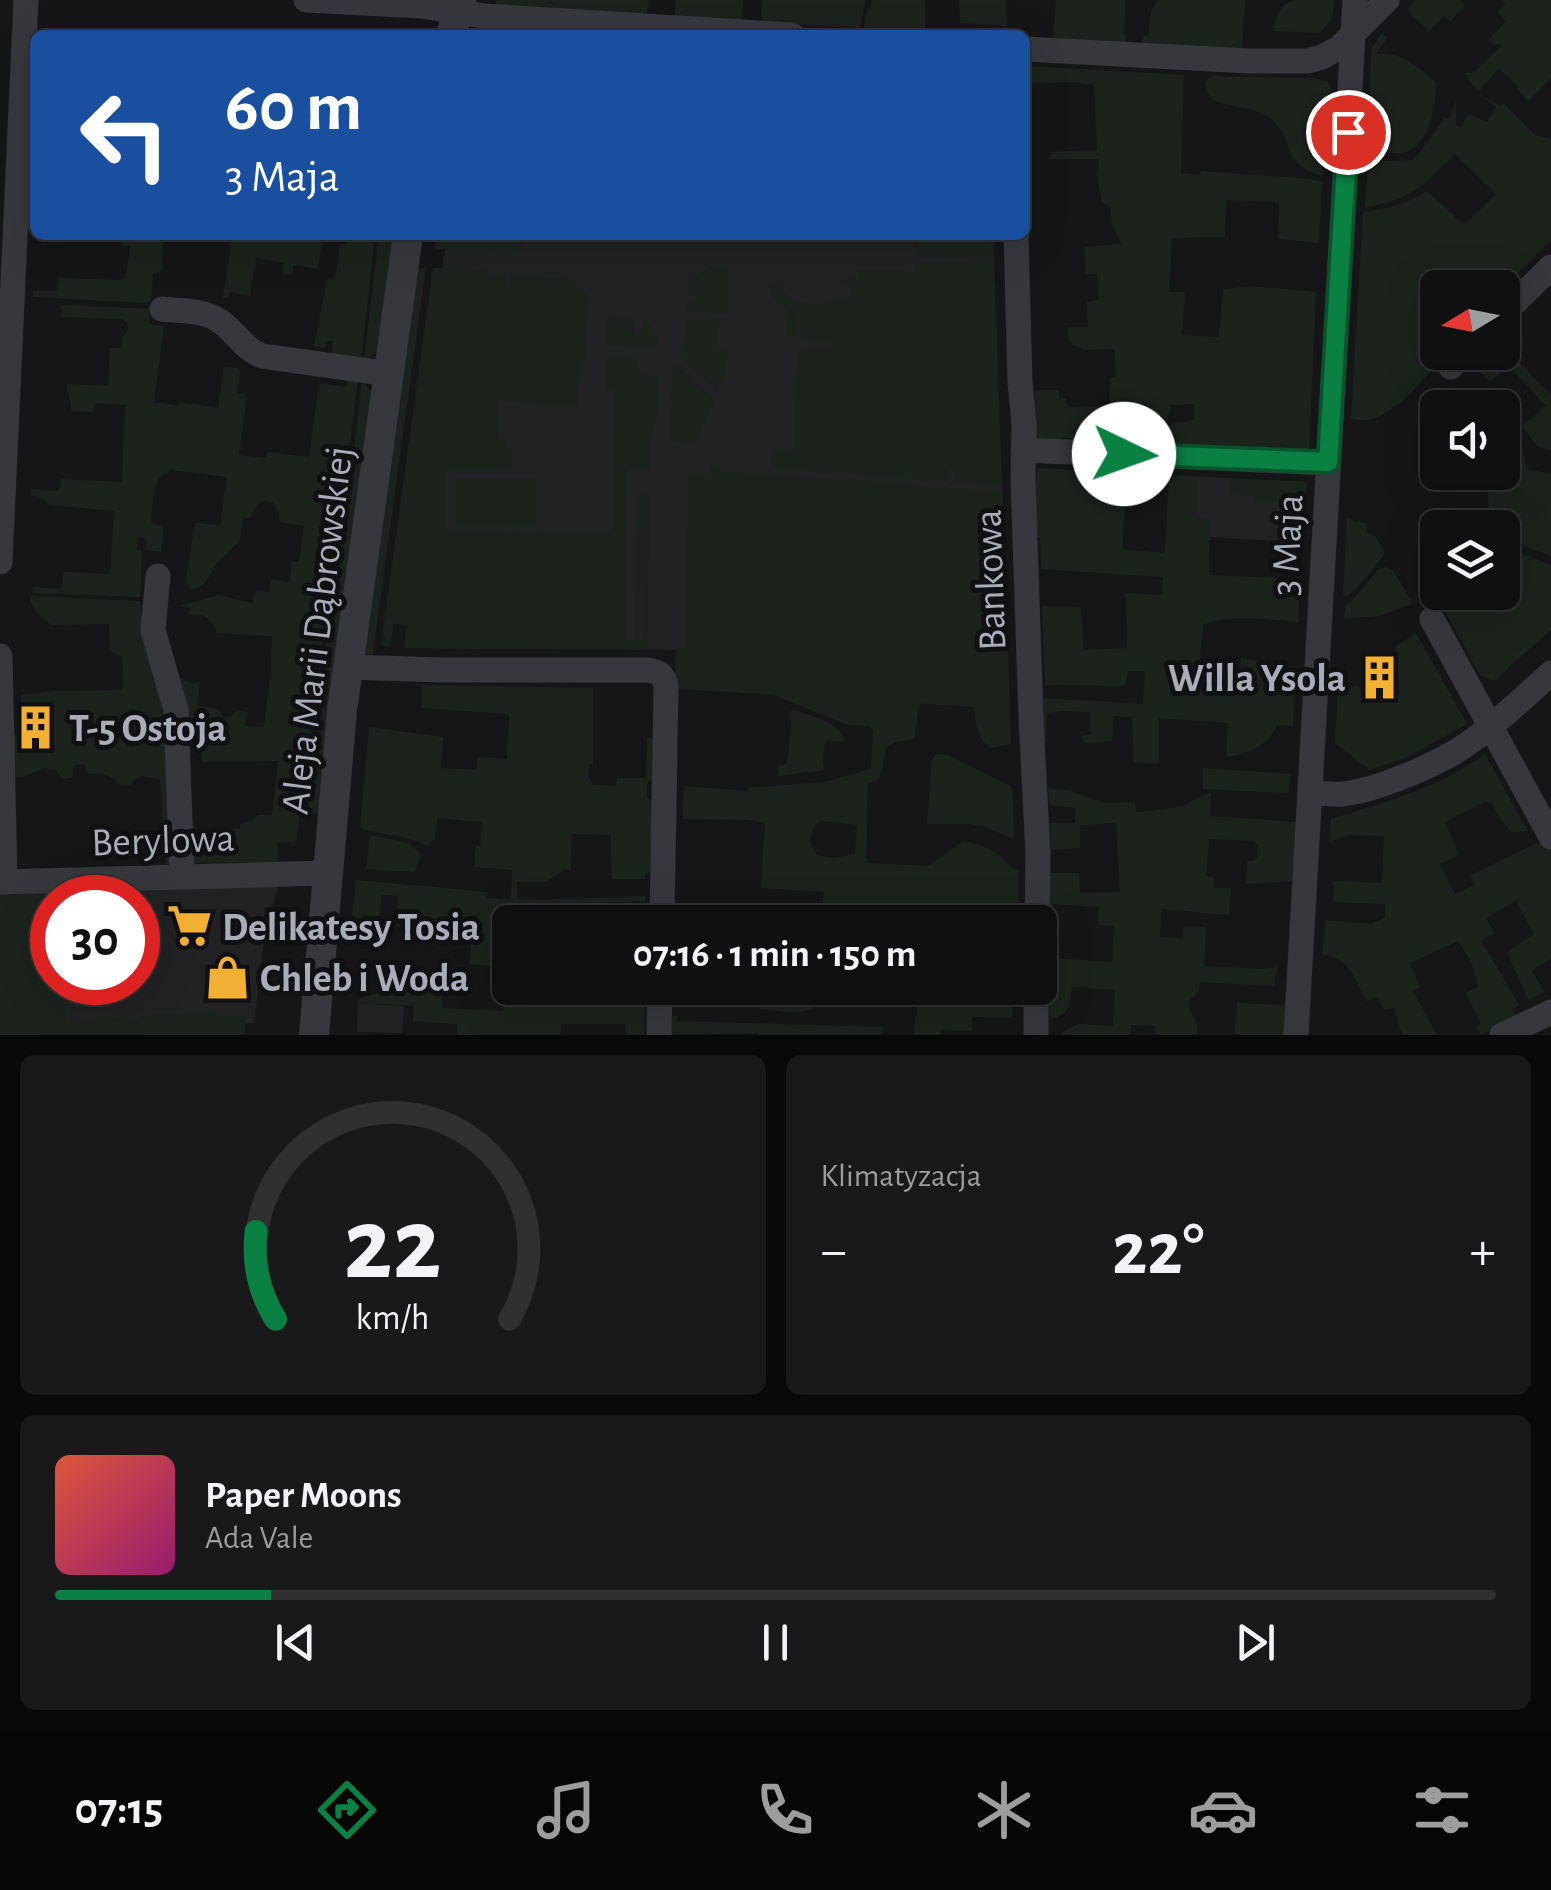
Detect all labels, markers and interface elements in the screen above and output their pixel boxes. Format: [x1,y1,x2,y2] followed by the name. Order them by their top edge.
[60,70,190,200] icon: left
[225,73,362,143] text: 60 m
[1306,90,1391,175] pin
[1321,105,1376,160] icon: arrive
[225,155,340,200] text: 3 Maja
[1420,270,1520,370] north arrow
[1420,270,1520,610] map controls
[1420,390,1520,490] button: sound
[1072,402,1176,506] position arrow
[276,444,361,817] street label: Aleja Marii Dąbrowskiej
[1265,493,1311,597] street label: 3 Maja
[969,508,1013,651] street label: Bankowa
[1420,510,1520,610] button: layers
[1355,653,1403,701] building icon: Willa Ysola
[1168,659,1346,699] place label: Willa Ysola
[12,703,60,751] building icon: T-5 Ostoja
[69,709,227,749] place label: T-5 Ostoja
[91,819,236,863] street label: Berylowa
[30,875,160,1005] speed limit sign: 30
[165,902,213,950] supermarket icon: Delikatesy Tosia
[222,908,480,948] place label: Delikatesy Tosia
[633,936,916,974] text: 07:16 · 1 min · 150 m
[203,953,251,1001] shop icon: Chleb i Woda
[260,959,469,999] place label: Chleb i Woda
[821,1160,981,1192] text: Klimatyzacja
[344,1194,442,1298] text: 22
[1112,1213,1205,1288] text: 22°
[821,1224,847,1279] text: −
[1470,1224,1496,1279] text: +
[356,1300,430,1336] text: km/h
[205,1477,402,1515] text: Paper Moons
[205,1522,313,1554] text: Ada Vale
[268,1615,323,1670] icon: previous
[748,1615,803,1670] icon: pause
[1228,1615,1283,1670] icon: next
[312,1775,382,1845] icon: directions
[531,1775,601,1845] icon: music
[750,1775,820,1845] icon: phone
[969,1775,1039,1845] icon: climate
[1188,1775,1258,1845] icon: car
[1407,1775,1477,1845] icon: filters
[74,1787,163,1832] text: 07:15

